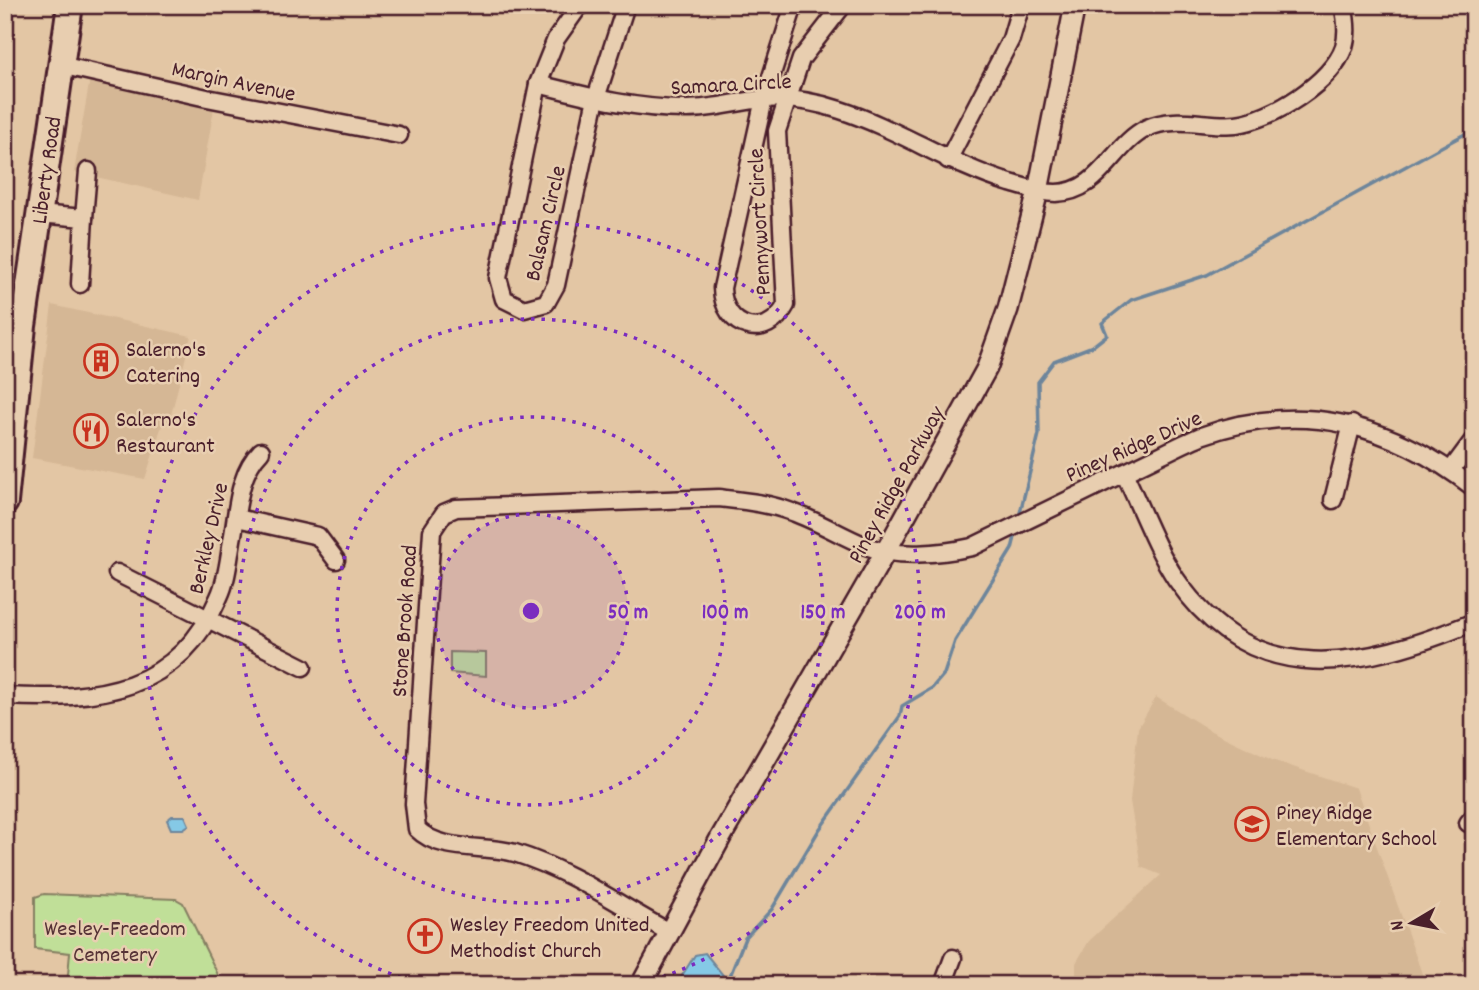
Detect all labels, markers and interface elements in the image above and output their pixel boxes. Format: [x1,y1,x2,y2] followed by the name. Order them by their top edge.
[168,54,298,113] street label: Margin Avenue
[670,67,792,106] street label: Samara Circle
[25,115,72,226] street label: Liberty Road
[741,147,782,296] street label: Pennywort Circle
[518,163,577,285] street label: Balsam Circle
[126,335,206,394] place label: Salerno's Catering
[82,342,120,380] building icon: Salerno's Catering
[841,400,955,571] street label: Piney Ridge Parkway
[1061,403,1208,493] street label: Piney Ridge Drive
[116,405,215,464] place label: Salerno's Restaurant
[72,412,110,450] restaurant icon: Salerno's Restaurant
[182,480,239,598] street label: Berkley Drive
[385,544,428,698] street label: Stone Brook Road
[519,599,543,623] centre of rings
[608,599,648,629] text: 50 m
[702,599,748,629] text: 100 m
[800,599,846,629] text: 150 m
[894,599,946,629] text: 200 m
[1276,798,1437,857] place label: Piney Ridge Elementary School
[1233,805,1271,843] school or university icon: Piney Ridge Elementary School
[1378,888,1448,958] north arrow
[450,910,650,969] place label: Wesley Freedom United Methodist Church
[44,914,186,973] park label: Wesley-Freedom Cemetery
[406,917,444,955] church icon: Wesley Freedom United Methodist Church
[1385,918,1413,932] text: N

